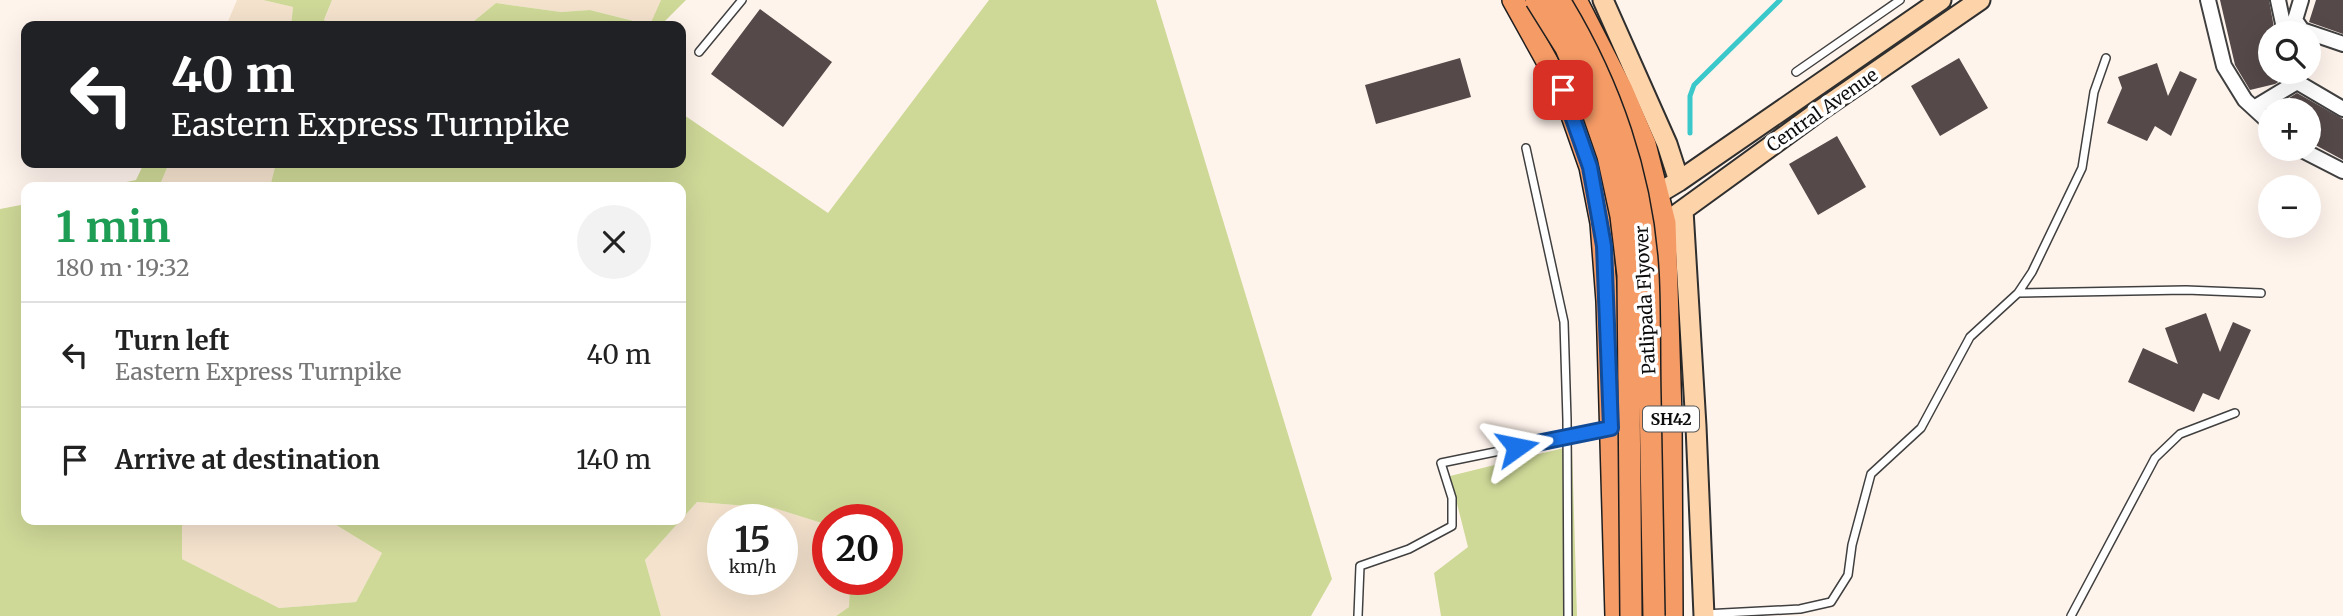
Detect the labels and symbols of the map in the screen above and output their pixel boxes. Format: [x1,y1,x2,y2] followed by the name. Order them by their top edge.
[1533,60,1593,120] pin
[1762,63,1882,157] street label: Central Avenue
[1630,225,1660,375] street label: Patlipada Flyover
[1643,406,1699,432] road number: SH42
[1480,410,1554,484] position arrow
[812,504,903,595] speed limit sign: 20

